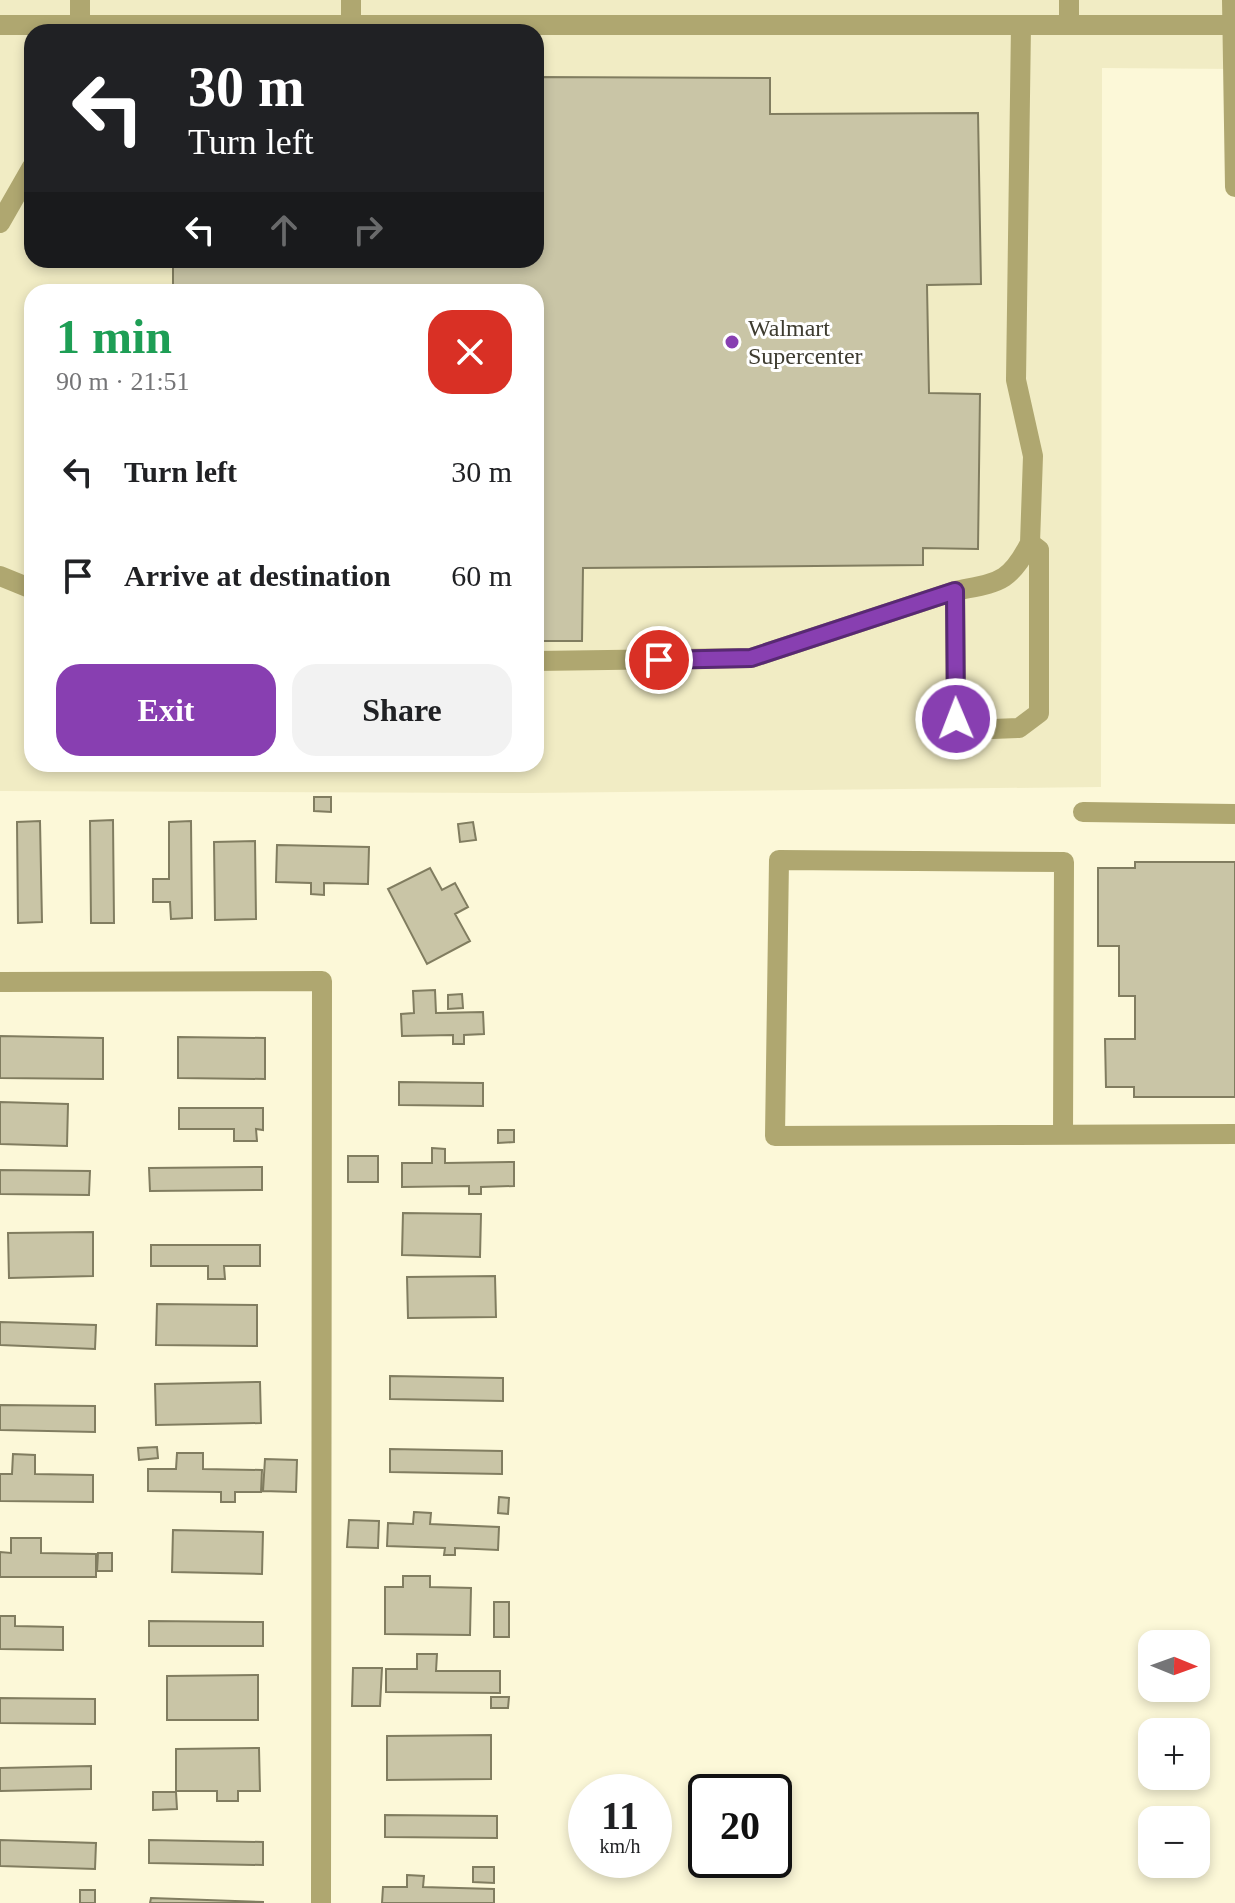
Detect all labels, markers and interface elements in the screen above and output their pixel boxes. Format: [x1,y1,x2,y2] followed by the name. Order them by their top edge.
[56,56,160,160] icon: left
[188,56,305,118] text: 30 m
[188,122,314,162] text: Turn left
[178,208,222,252] icon: left
[262,208,306,252] icon: ahead
[346,208,390,252] icon: right
[56,310,172,363] text: 1 min
[428,310,512,394] button: close
[748,315,863,369] place label: Walmart Supercenter
[723,333,741,351] marker: Walmart Supercenter
[56,367,190,396] text: 90 m · 21:51
[56,450,100,494] icon: left
[124,455,237,488] text: Turn left
[451,455,512,488] text: 30 m
[56,554,100,598] icon: arrive
[124,559,391,592] text: Arrive at destination
[451,559,512,592] text: 60 m
[625,626,693,694] pin
[637,638,681,682] icon: arrive
[56,664,276,756] button: Exit
[292,664,512,756] button: Share
[914,677,998,761] position arrow
[1138,1630,1210,1702] north arrow
[1138,1630,1210,1878] map controls
[1138,1718,1210,1790] button: +
[688,1774,792,1878] speed limit sign: 20
[601,1793,639,1838] text: 11
[1138,1806,1210,1878] button: −
[599,1835,641,1857] text: km/h

